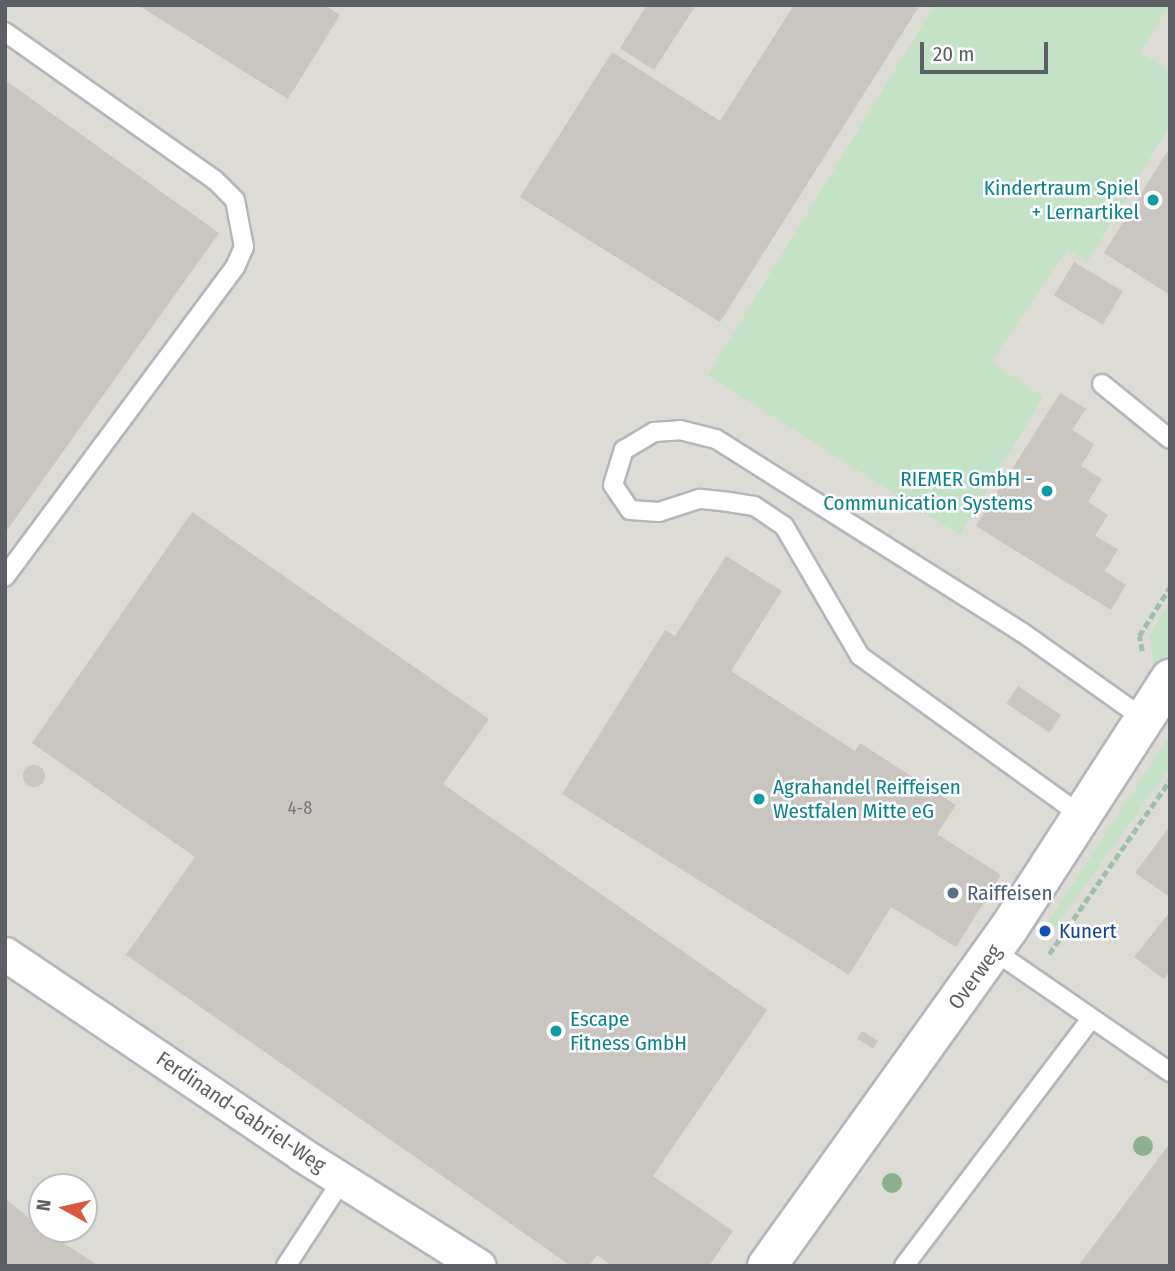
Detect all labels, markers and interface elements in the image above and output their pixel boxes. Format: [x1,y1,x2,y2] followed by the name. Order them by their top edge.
[923,28,1051,72] scale bar
[933,41,974,67] text: 20 m
[984,175,1139,225] place label: Kindertraum Spiel + Lernartikel
[1145,192,1161,208] marker: Kindertraum Spiel + Lernartikel
[823,466,1033,516] place label: RIEMER GmbH - Communication Systems
[1039,483,1055,499] marker: RIEMER GmbH - Communication Systems
[773,774,961,824] place label: Agrahandel Reiffeisen Westfalen Mitte eG
[751,791,767,807] marker: Agrahandel Reiffeisen Westfalen Mitte eG
[288,797,312,819] house number: 4-8
[967,880,1053,906] place label: Raiffeisen
[945,885,961,901] marker: Raiffeisen
[1059,918,1117,944] place label: Kunert
[1037,923,1053,939] marker: Kunert
[943,940,1007,1014] street label: Overweg
[570,1006,687,1056] place label: Escape Fitness GmbH
[548,1023,564,1039] marker: Escape Fitness GmbH
[152,1046,330,1178] street label: Ferdinand-Gabriel-Weg
[28,1173,98,1243] north arrow
[32,1198,56,1213] text: N

